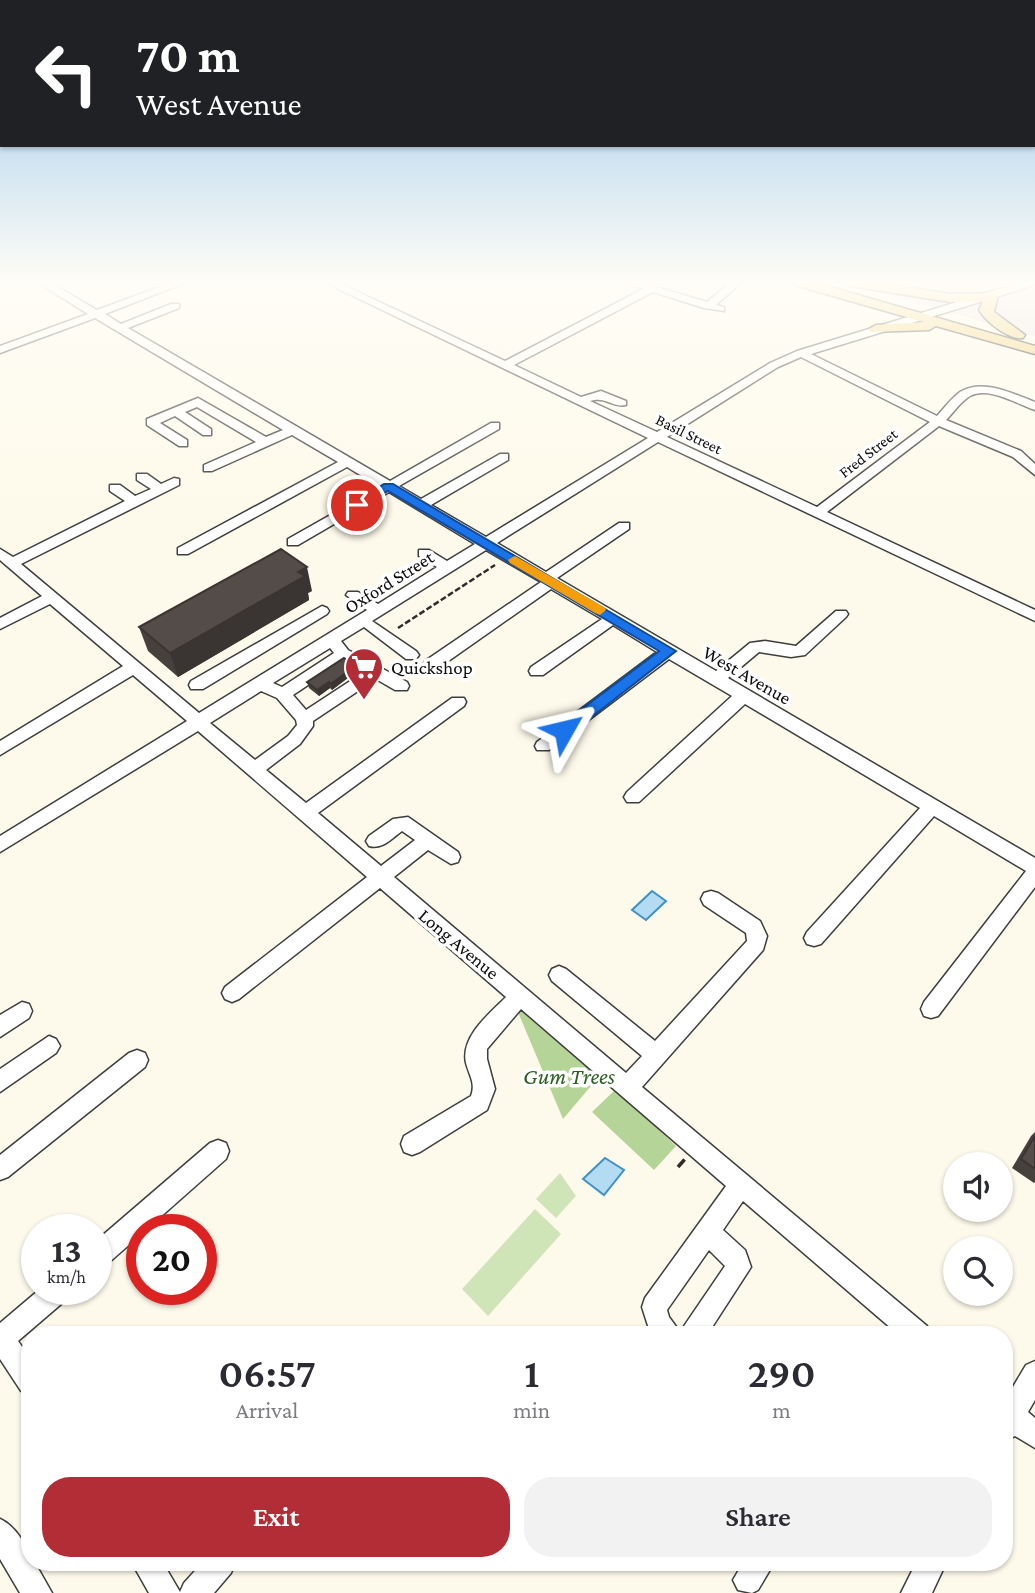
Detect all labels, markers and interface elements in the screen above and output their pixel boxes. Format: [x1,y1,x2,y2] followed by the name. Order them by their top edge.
[21,28,112,119] icon: left
[136,28,240,83] text: 70 m
[136,86,302,122] text: West Avenue
[653,411,725,458] street label: Basil Street
[836,425,901,481] street label: Fred Street
[327,475,387,535] pin
[338,486,376,524] icon: arrive
[341,546,438,618] street label: Oxford Street
[699,641,795,709] street label: West Avenue
[343,646,385,701] supermarket icon: Quickshop
[391,657,473,678] place label: Quickshop
[527,693,601,767] position arrow
[415,905,503,983] street label: Long Avenue
[523,1063,616,1089] park label: Gum Trees
[943,1152,1013,1306] map controls
[943,1152,1013,1222] button: sound
[126,1214,217,1305] speed limit sign: 20
[51,1231,82,1270] text: 13
[943,1236,1013,1306] button: search
[47,1267,86,1287] text: km/h
[219,1349,316,1396] text: 06:57
[524,1349,539,1396] text: 1
[748,1349,815,1396] text: 290
[236,1397,298,1423] text: Arrival
[513,1397,550,1423] text: min
[772,1397,791,1423] text: m
[42,1477,510,1557] button: Exit
[524,1477,992,1557] button: Share

